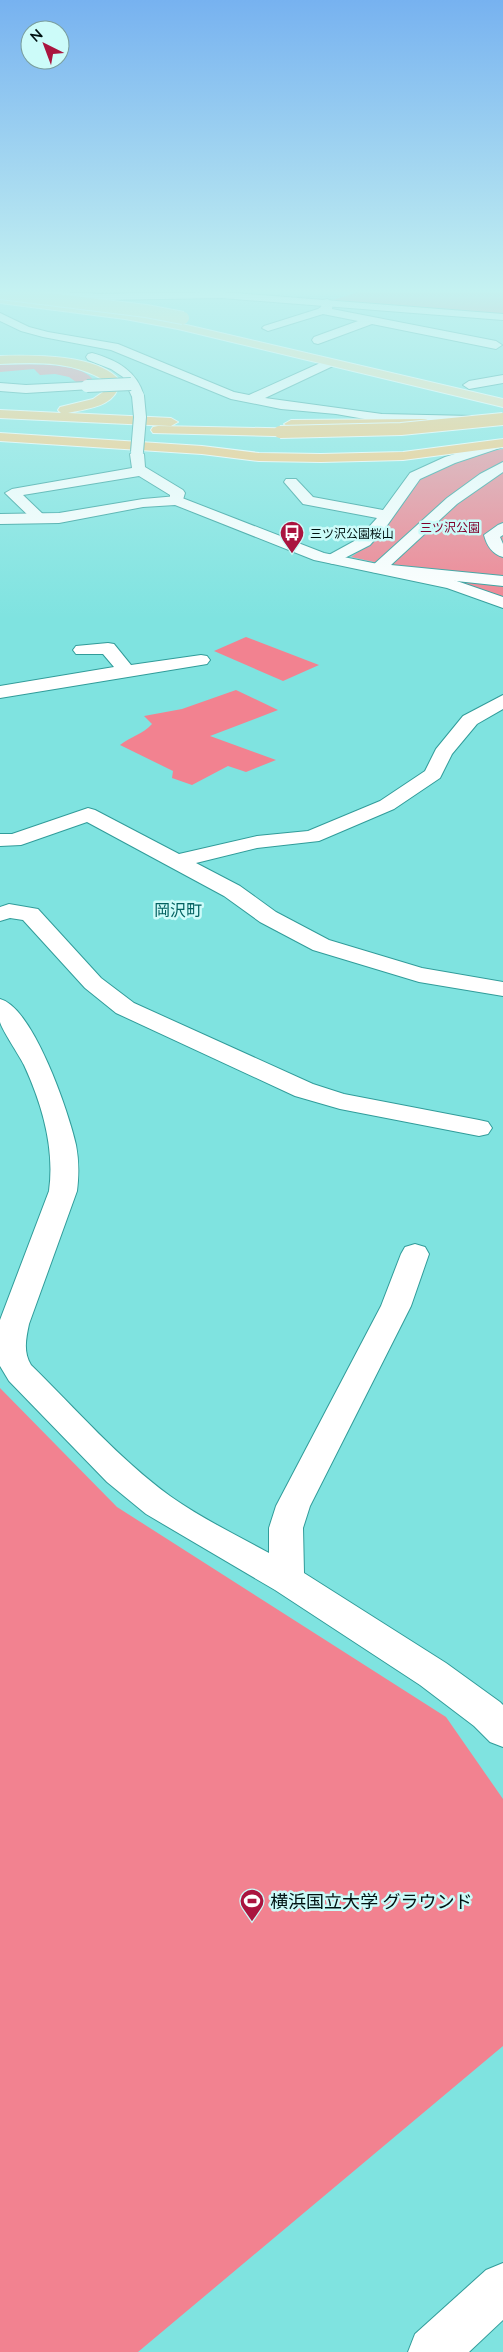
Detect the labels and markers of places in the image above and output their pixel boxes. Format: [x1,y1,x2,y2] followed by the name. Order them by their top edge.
[279,520,305,554] bus stop icon: 三ツ沢公園桜山
[310,526,394,541] place label: 三ツ沢公園桜山
[239,1888,265,1922] sports icon: 横浜国立大学 グラウンド
[270,1890,473,1912] place label: 横浜国立大学 グラウンド

